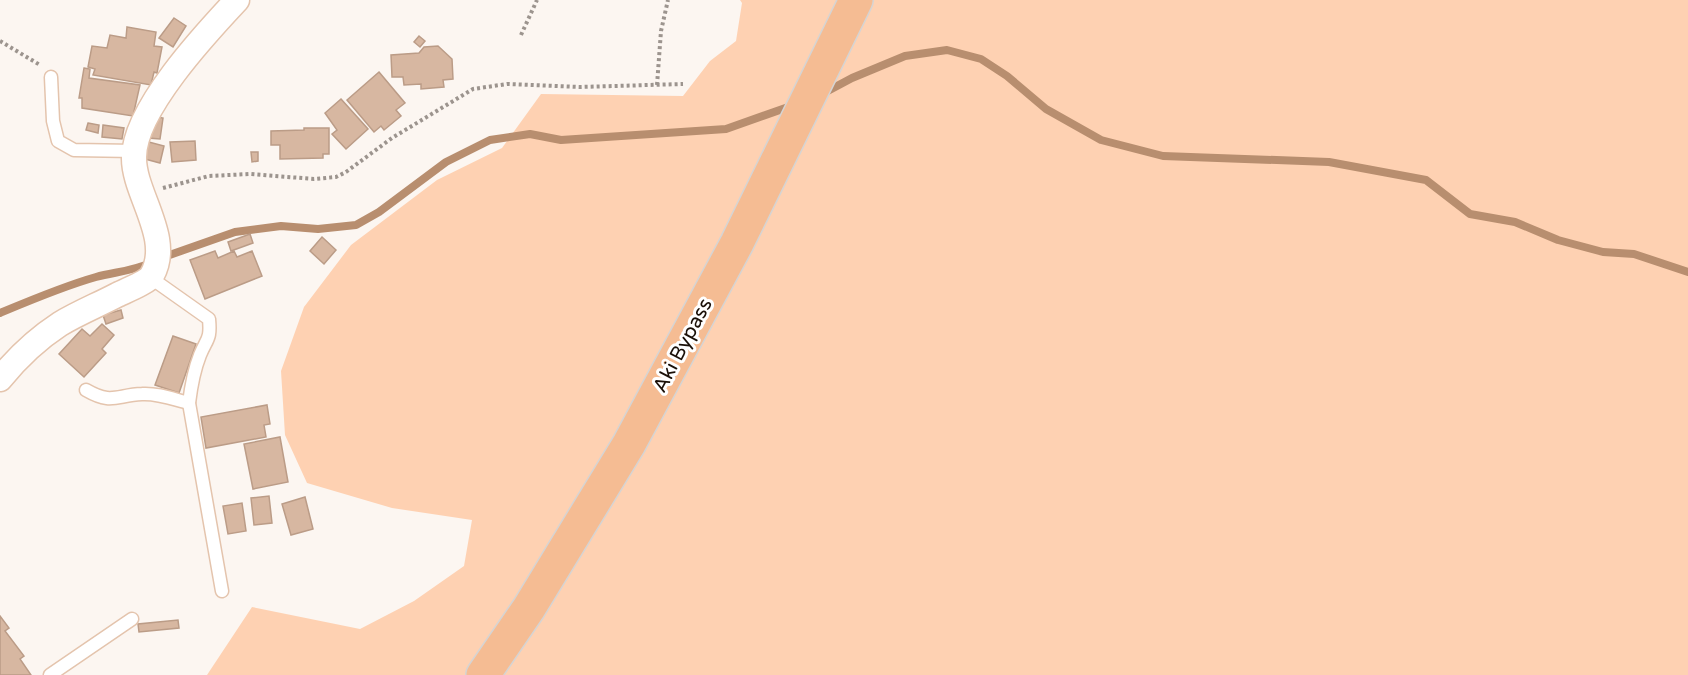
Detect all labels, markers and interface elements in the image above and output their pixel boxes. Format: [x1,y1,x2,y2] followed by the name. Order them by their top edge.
[648,294,718,397] street label: Aki Bypass

